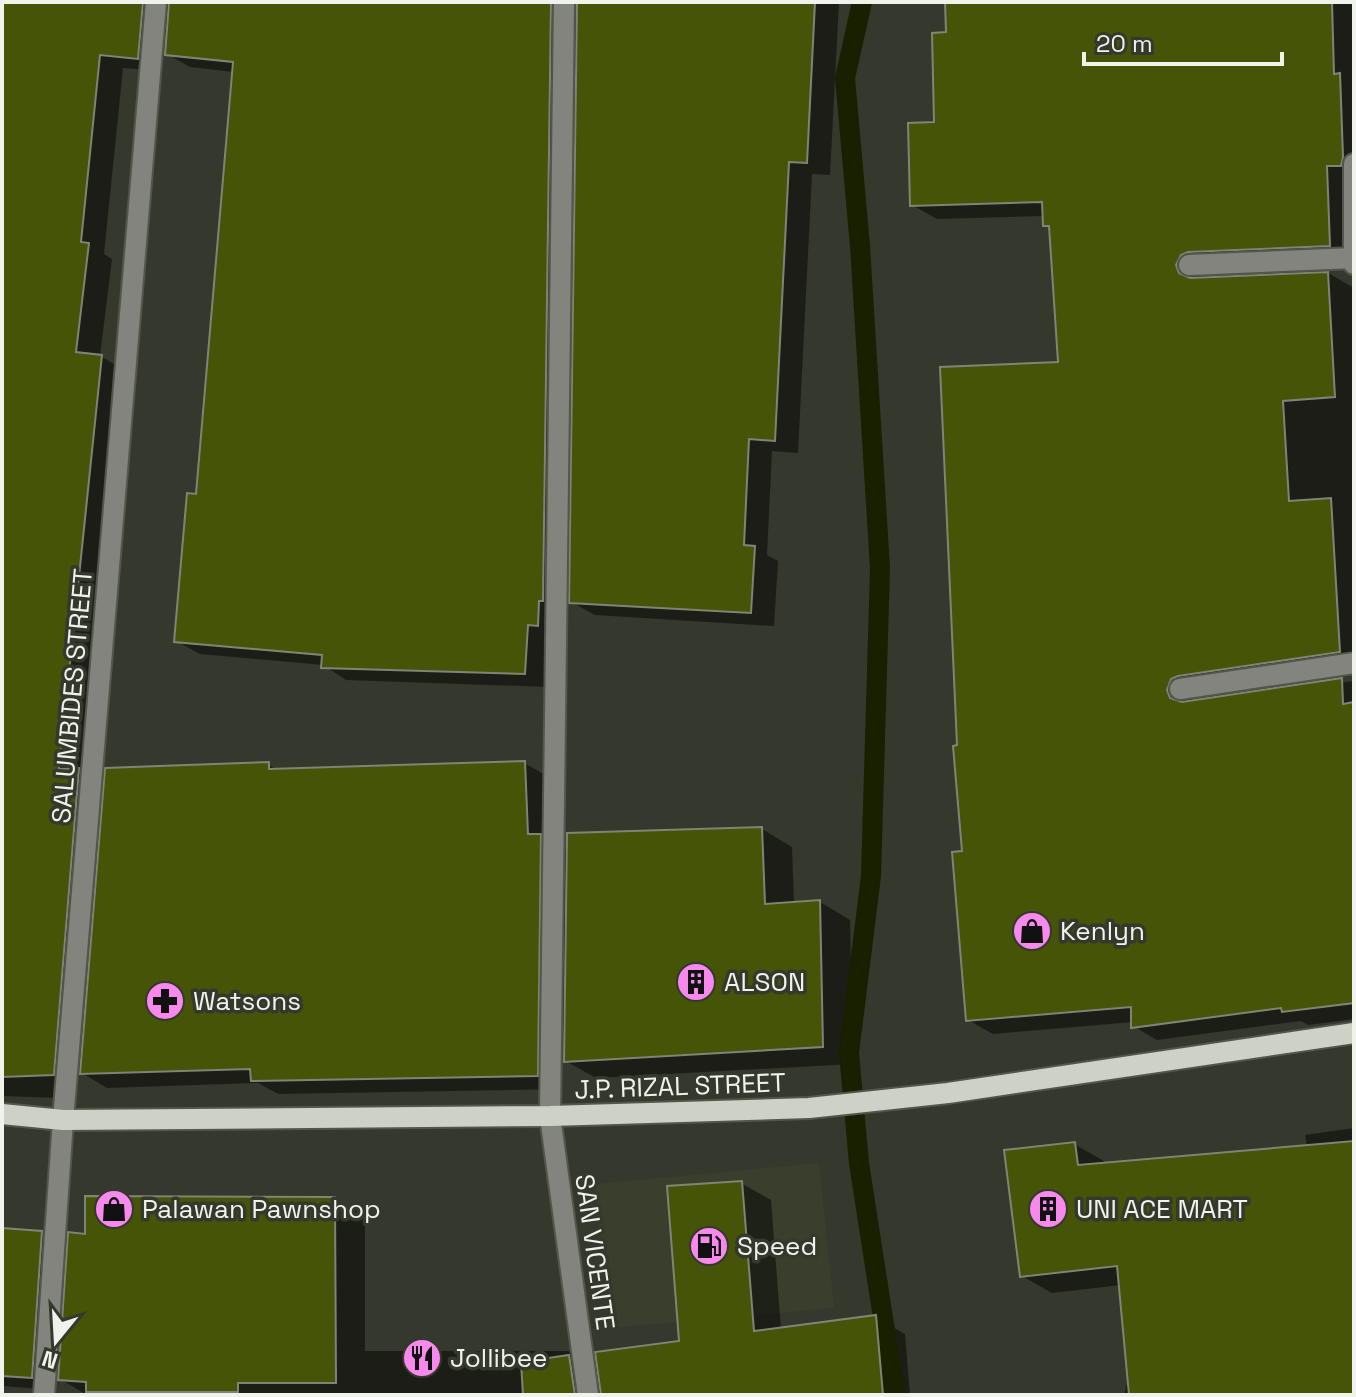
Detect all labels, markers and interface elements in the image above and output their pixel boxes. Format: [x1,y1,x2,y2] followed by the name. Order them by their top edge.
[1084,16,1282,66] scale bar
[1096,28,1153,59] text: 20 m
[44,567,100,825] street label: SALUMBIDES STREET
[1011,910,1053,952] shop icon: Kenlyn
[1060,914,1145,948] place label: Kenlyn
[675,961,717,1003] building icon: ALSON
[724,965,805,999] place label: ALSON
[144,980,186,1022] pharmacy icon: Watsons
[193,984,301,1018] place label: Watsons
[574,1065,786,1107] street label: J.P. RIZAL STREET
[567,1172,623,1332] street label: SAN VICENTE
[93,1188,135,1230] shop icon: Palawan Pawnshop
[1027,1188,1069,1230] building icon: UNI ACE MART
[142,1192,381,1226] place label: Palawan Pawnshop
[1076,1192,1248,1226] place label: UNI ACE MART
[688,1225,730,1267] fuel station icon: Speed
[737,1229,817,1263] place label: Speed
[16,1301,96,1381] north arrow
[401,1337,443,1379] restaurant icon: Jollibee
[450,1341,547,1375] place label: Jollibee
[38,1344,61,1376] text: N

